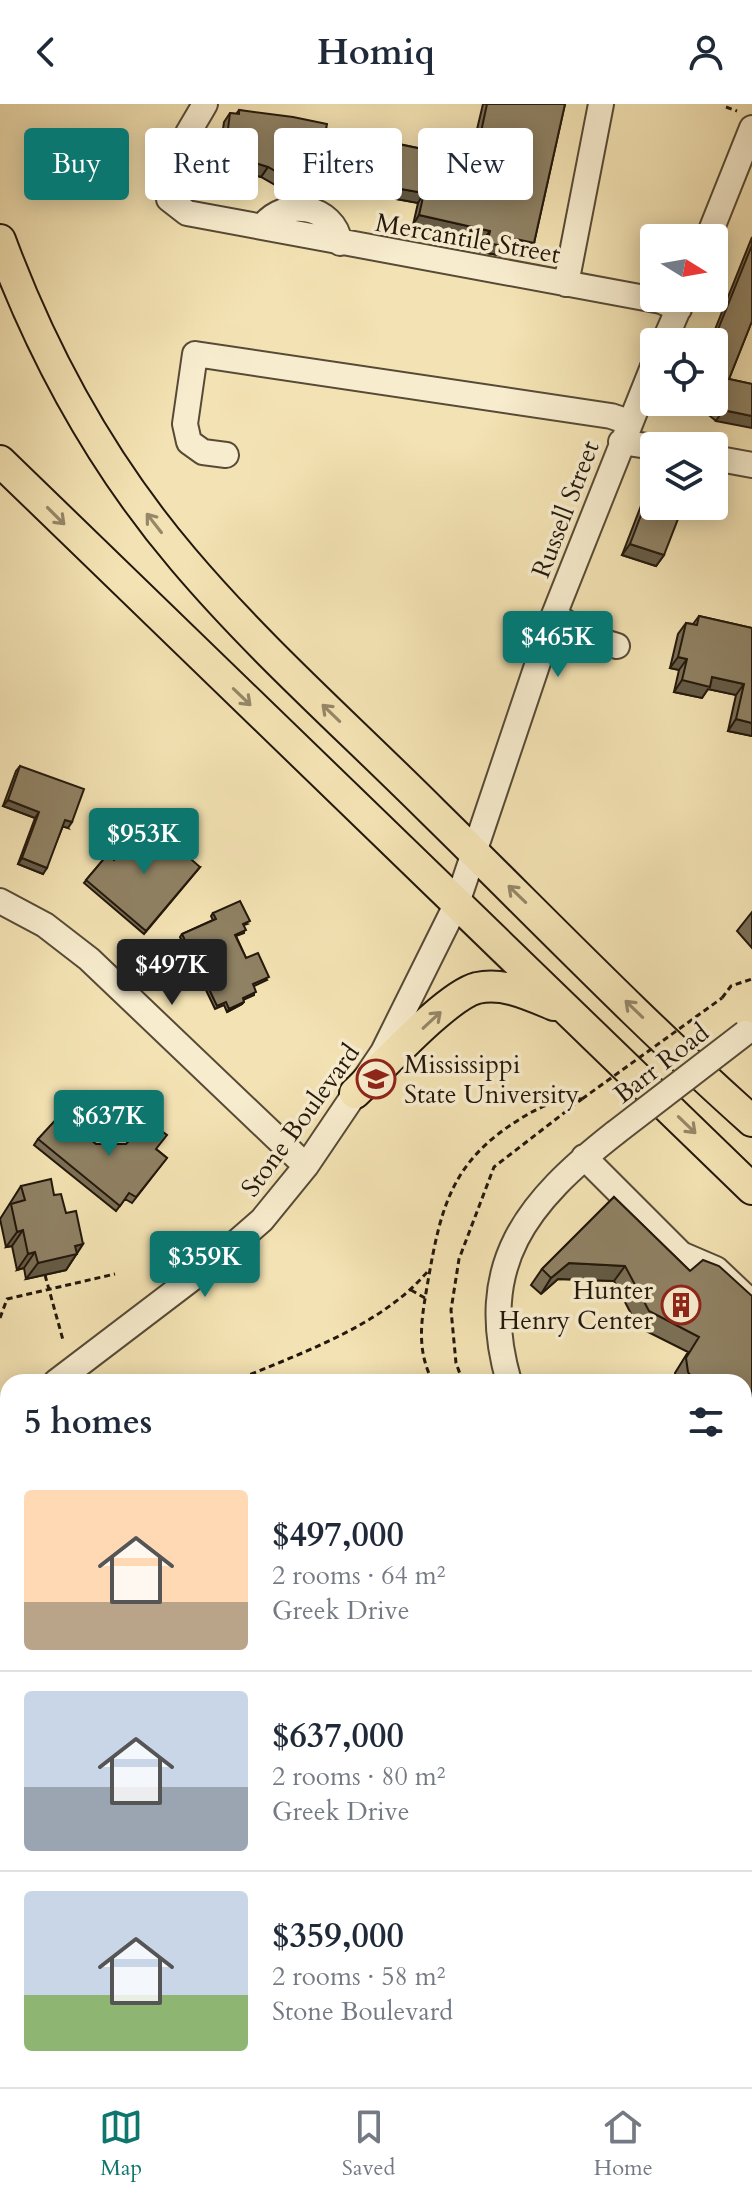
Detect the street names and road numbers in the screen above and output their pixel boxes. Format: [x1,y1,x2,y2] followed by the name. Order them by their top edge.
[373,205,563,272] street label: Mercantile Street
[523,436,608,583] street label: Russell Street
[606,1015,716,1112] street label: Barr Road
[233,1037,368,1204] street label: Stone Boulevard

